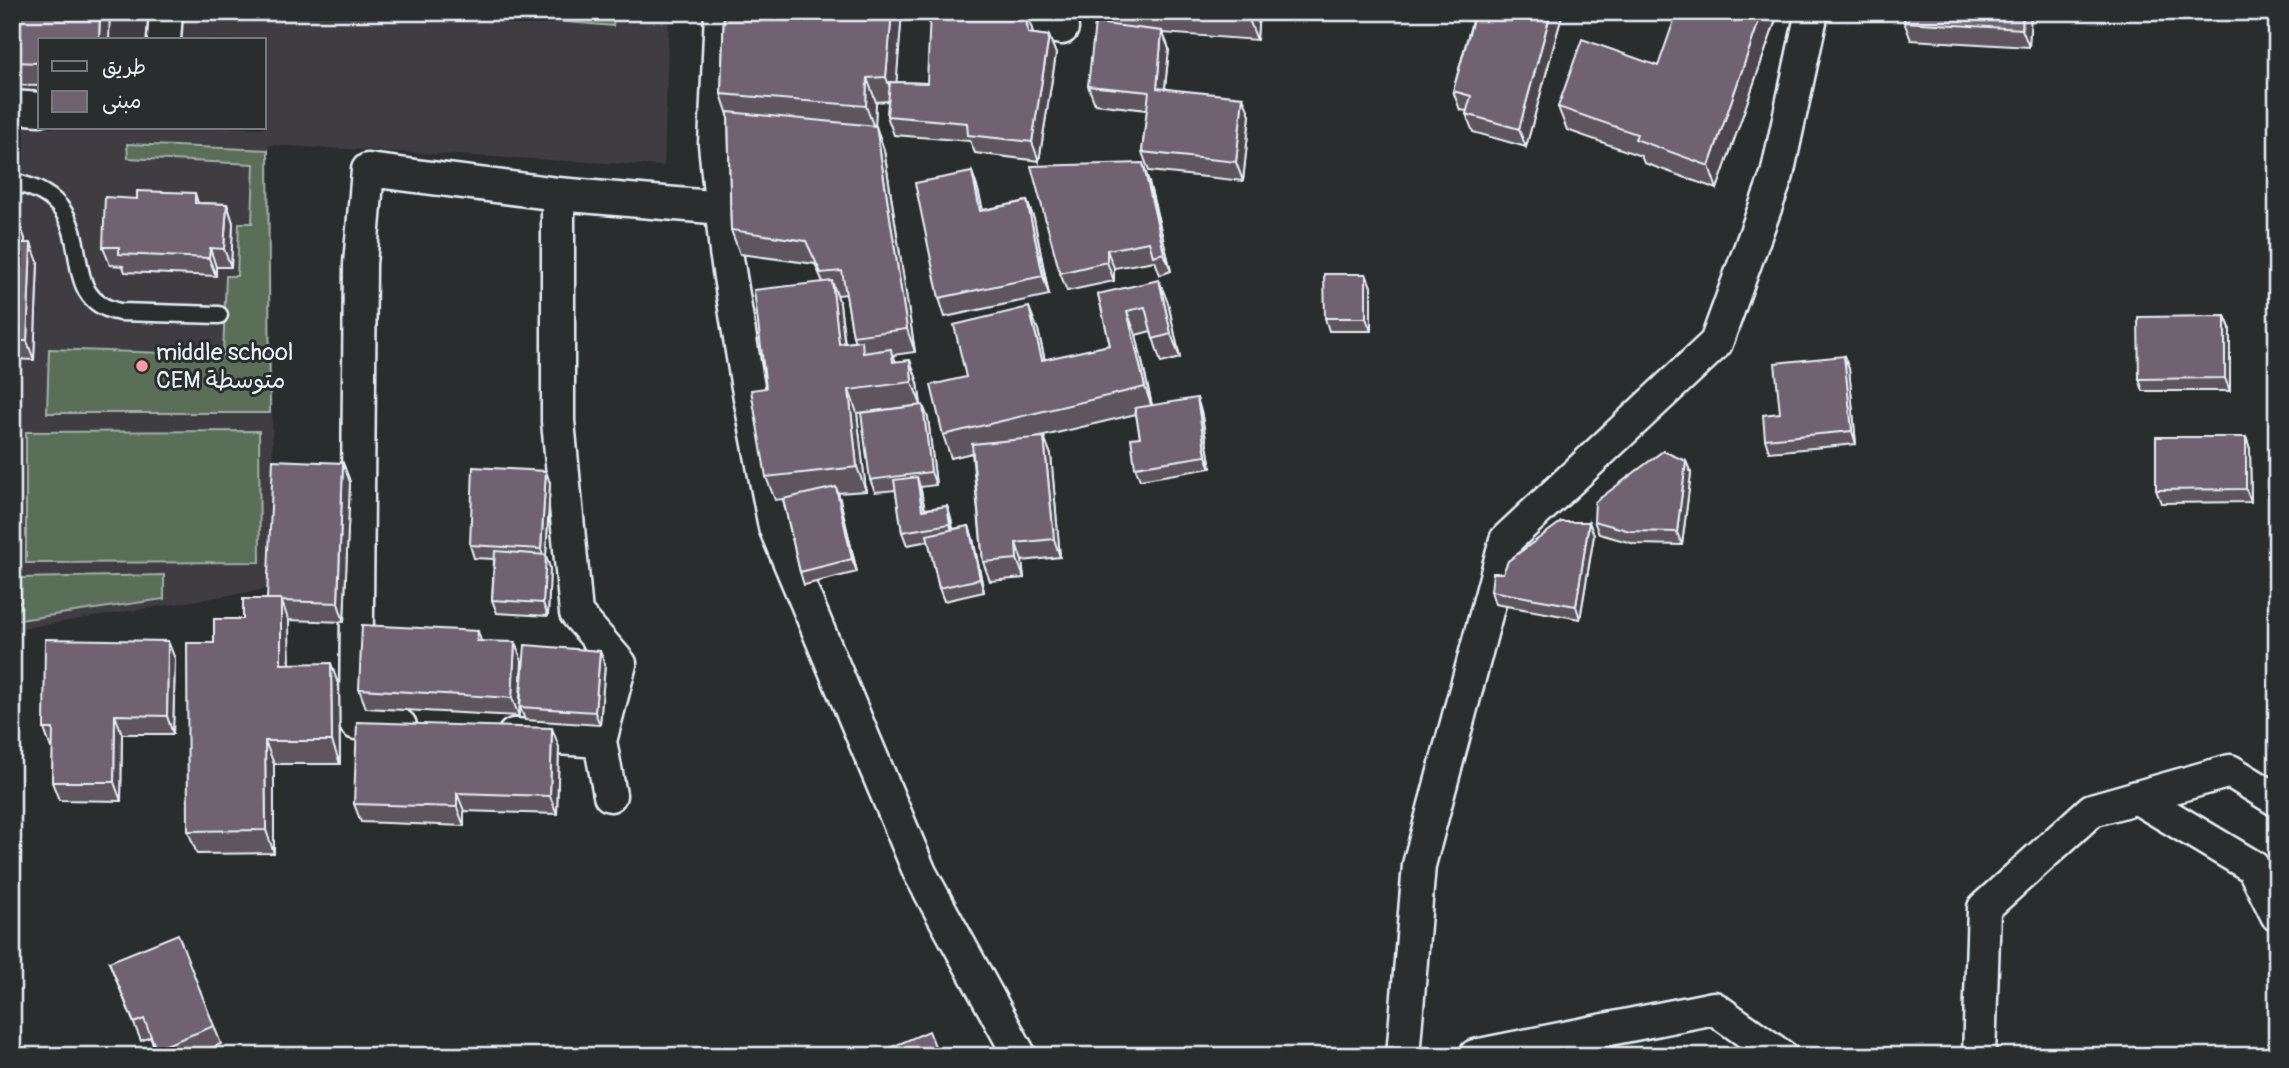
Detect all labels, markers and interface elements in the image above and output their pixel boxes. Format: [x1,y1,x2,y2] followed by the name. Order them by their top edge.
[38,38,266,130] legend
[102,54,146,81] text: طريق
[102,88,141,115] text: مبنى
[156,338,294,395] place label: middle school CEM متوسطة
[134,358,150,374] marker: middle school CEM متوسطة

